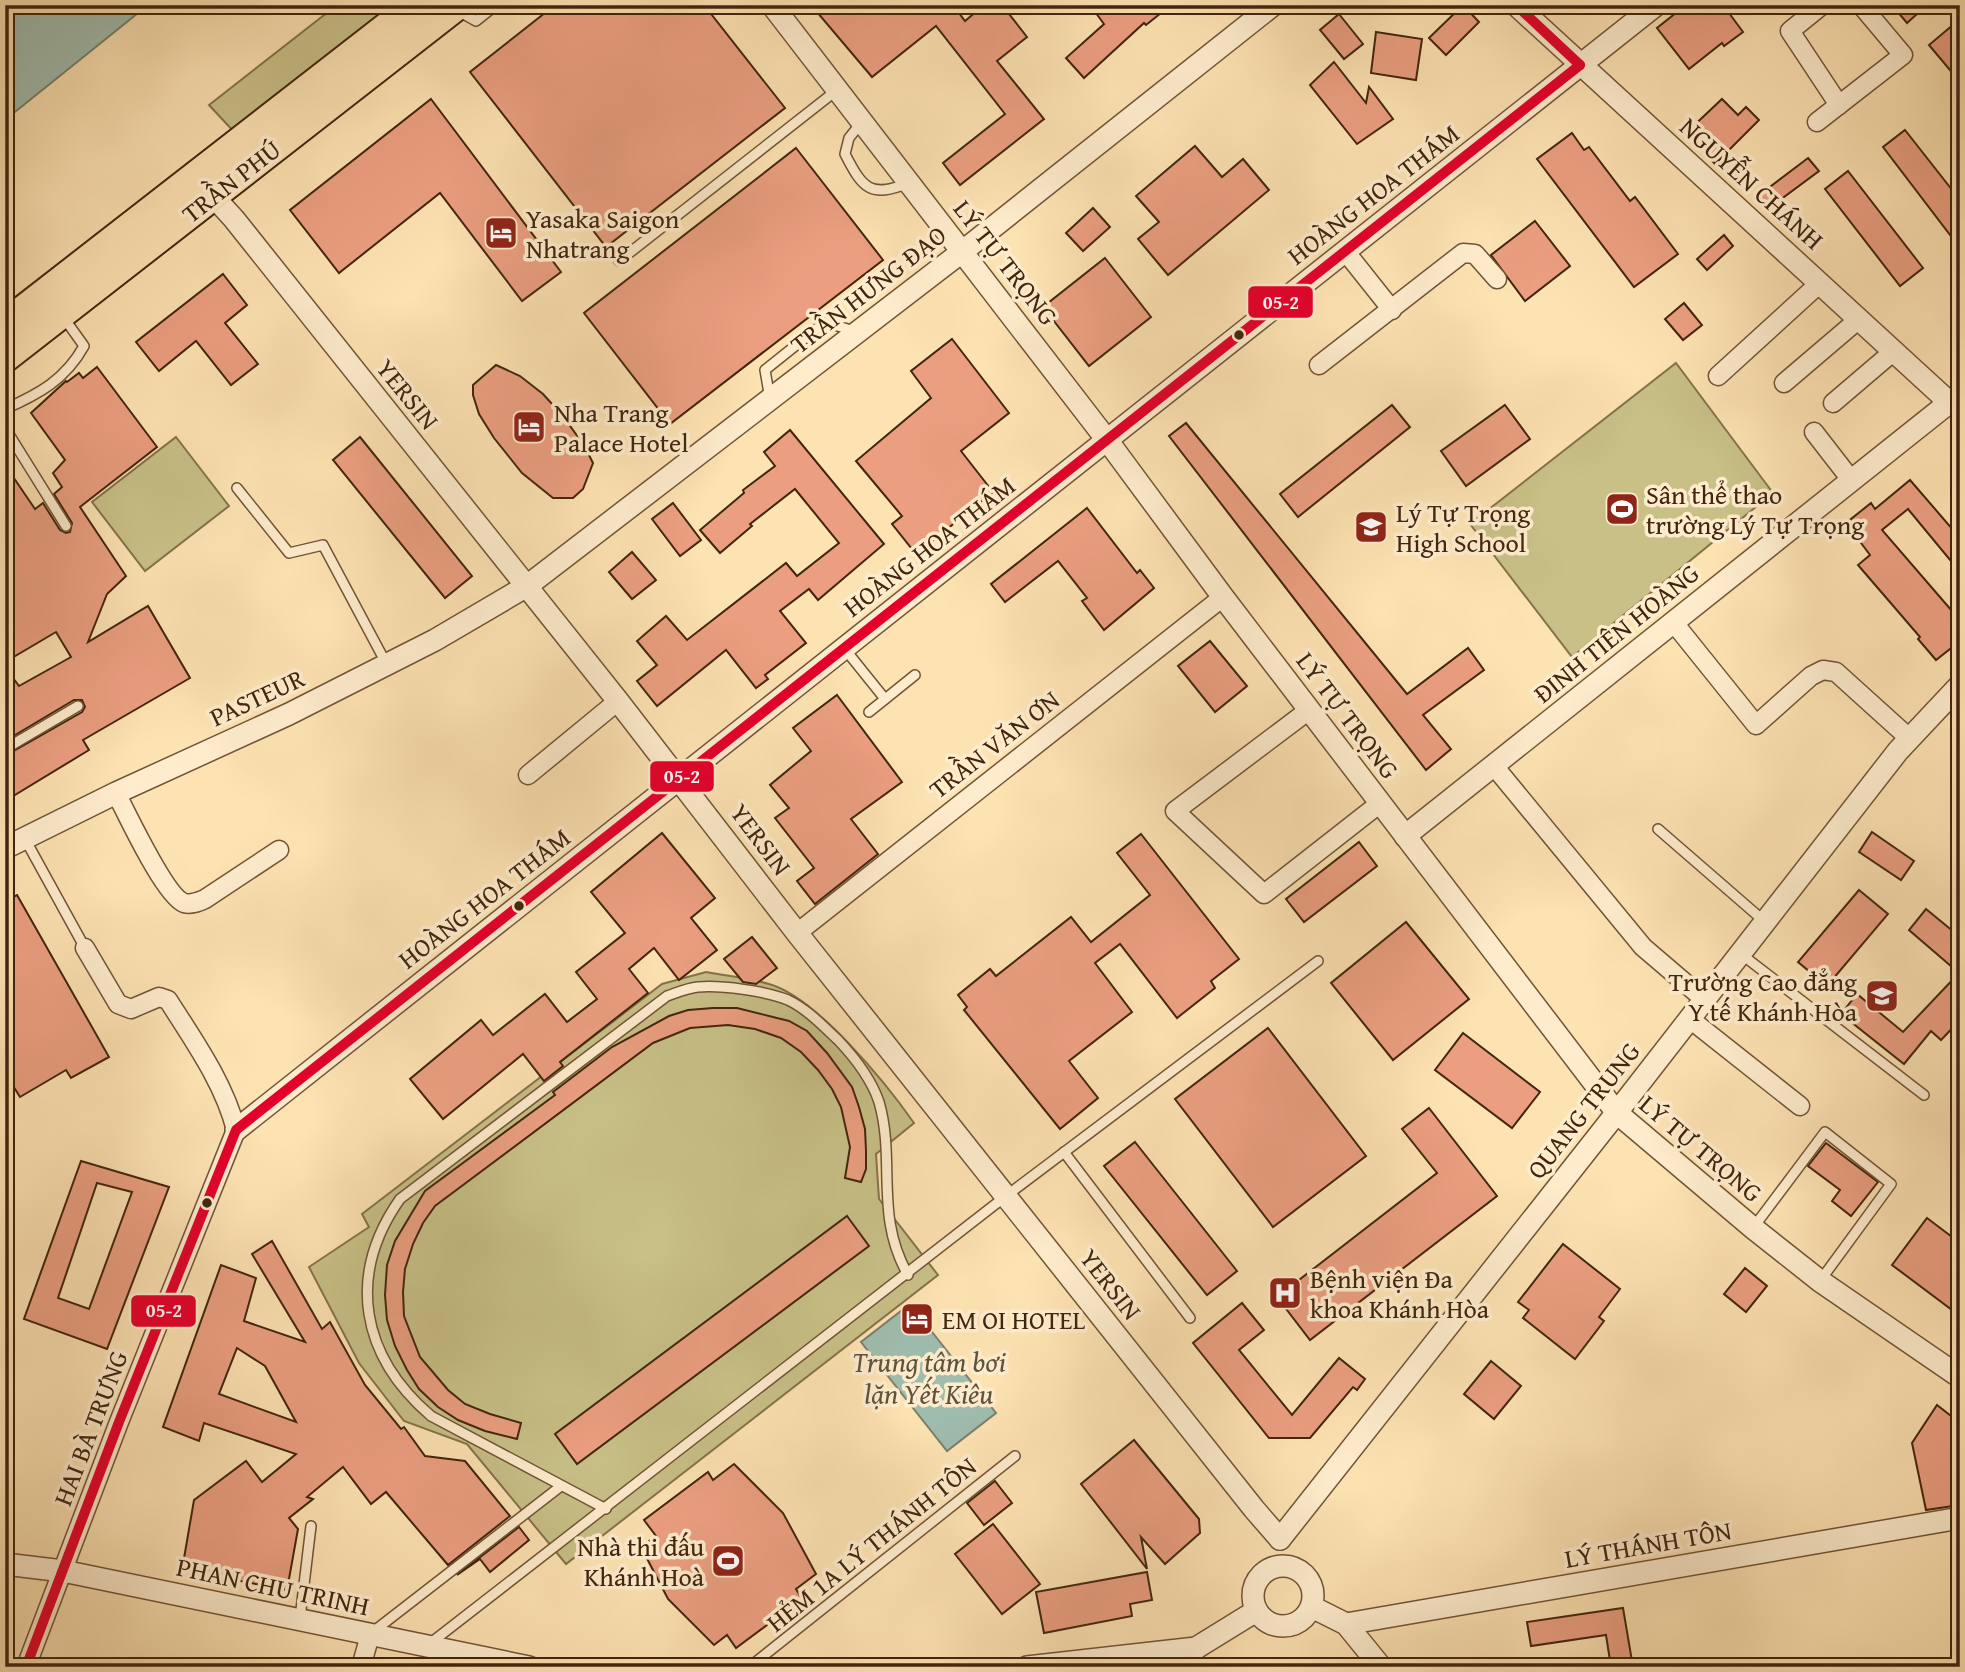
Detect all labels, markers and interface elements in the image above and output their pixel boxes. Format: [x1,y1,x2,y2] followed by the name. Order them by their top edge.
[1671,108,1833,258] street label: NGUYỄN CHÁNH
[1278,114,1468,274] street label: HOÀNG HOA THÁM
[173,130,289,232] street label: TRẦN PHÚ
[944,191,1068,333] street label: LÝ TỰ TRỌNG
[526,199,680,268] place label: Yasaka Saigon Nhatrang
[482,214,520,252] hotel icon: Yasaka Saigon Nhatrang
[782,215,954,363] street label: TRẦN HƯNG ĐẠO
[1247,285,1314,319] line badge: 05-2
[1263,288,1299,316] text: 05-2
[1232,328,1246,342] unlabelled marker
[367,350,449,438] street label: YERSIN
[554,393,689,462] place label: Nha Trang Palace Hotel
[510,408,548,446] hotel icon: Nha Trang Palace Hotel
[834,466,1024,626] street label: HOÀNG HOA THÁM
[1646,475,1864,544] place label: Sân thể thao trường Lý Tự Trọng
[1603,490,1641,528] sports icon: Sân thể thao trường Lý Tự Trọng
[1396,493,1530,562] place label: Lý Tự Trọng High School
[1352,508,1390,546] school or university icon: Lý Tự Trọng High School
[1525,554,1707,712] street label: ĐINH TIÊN HOÀNG
[1287,643,1409,787] street label: LÝ TỰ TRỌNG
[203,658,311,736] street label: PASTEUR
[920,680,1068,808] street label: TRẦN VĂN ƠN
[649,760,715,793] line badge: 05-2
[664,762,700,790] text: 05-2
[721,795,801,883] street label: YERSIN
[389,818,579,978] street label: HOÀNG HOA THÁM
[512,899,526,913] unlabelled marker
[1668,962,1858,1031] place label: Trường Cao đẳng Y tế Khánh Hòa
[1863,977,1901,1015] school or university icon: Trường Cao đẳng Y tế Khánh Hòa
[1517,1033,1649,1187] street label: QUANG TRUNG
[1631,1085,1771,1211] street label: LÝ TỰ TRỌNG
[200,1196,214,1210] unlabelled marker
[1071,1240,1151,1328] street label: YERSIN
[1310,1259,1490,1328] place label: Bệnh viện Đa khoa Khánh Hòa
[1266,1274,1304,1312] hospital icon: Bệnh viện Đa khoa Khánh Hòa
[130,1294,197,1328] line badge: 05-2
[146,1296,182,1324] text: 05-2
[898,1300,936,1338] hotel icon: EM OI HOTEL
[942,1300,1085,1339] place label: EM OI HOTEL
[852,1341,1006,1414] water label: Trung tâm bơi lặn Yết Kiêu
[43,1345,137,1511] street label: HAI BÀ TRƯNG
[758,1447,984,1641] street label: HẺM 1A LÝ THÁNH TÔN
[1561,1510,1735,1578] street label: LÝ THÁNH TÔN
[577,1527,705,1596] place label: Nhà thi đấu Khánh Hoà
[709,1542,747,1580] sports icon: Nhà thi đấu Khánh Hoà
[173,1547,373,1625] street label: PHAN CHU TRINH

